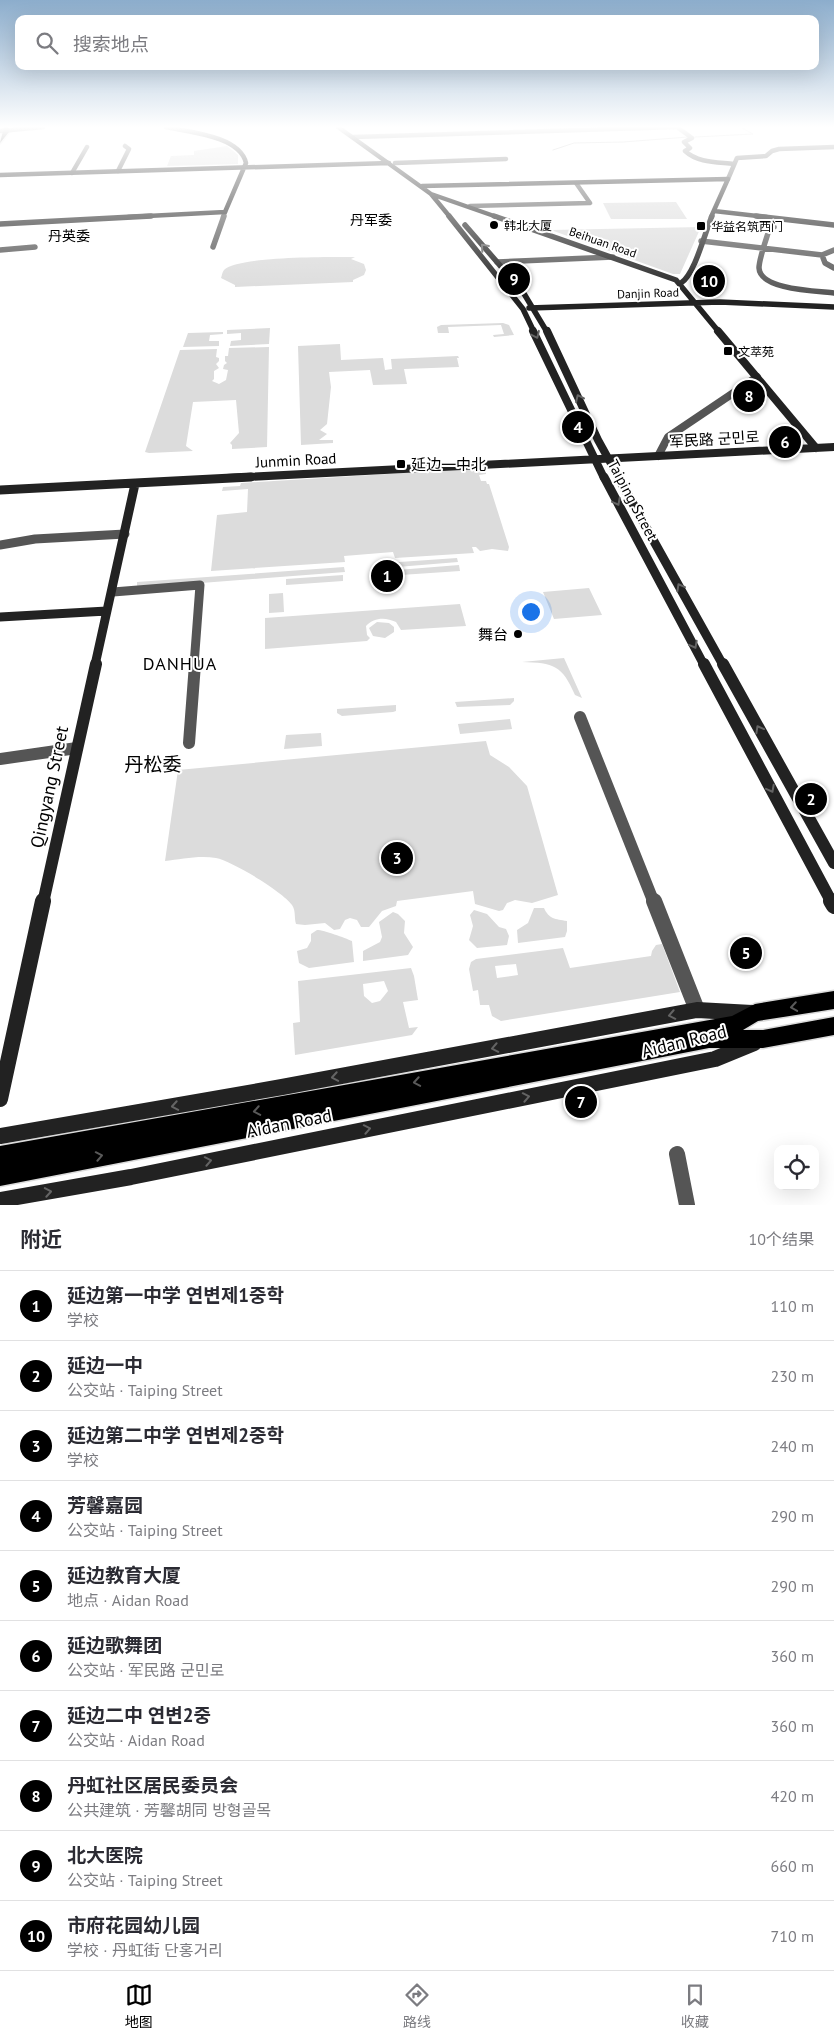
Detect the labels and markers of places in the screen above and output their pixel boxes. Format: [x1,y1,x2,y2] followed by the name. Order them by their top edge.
[504,218,552,233] place label: 韩北大厦
[488,219,500,231] marker: 韩北大厦
[711,219,783,234] place label: 华益名筑西门
[695,220,707,232] marker: 华益名筑西门
[498,260,530,298] pin: 9
[693,262,725,300] pin: 10
[738,344,774,359] place label: 文萃苑
[722,345,734,357] marker: 文萃苑
[733,377,765,415] pin: 8
[562,408,594,446] pin: 4
[769,423,801,461] pin: 6
[411,455,486,474] place label: 延边一中北
[395,458,407,470] marker: 延边一中北
[371,557,403,595] pin: 1
[478,625,508,644] place label: 舞台
[512,628,524,640] marker: 舞台
[795,780,827,818] pin: 2
[381,839,413,877] pin: 3
[730,934,762,972] pin: 5
[565,1083,597,1121] pin: 7

